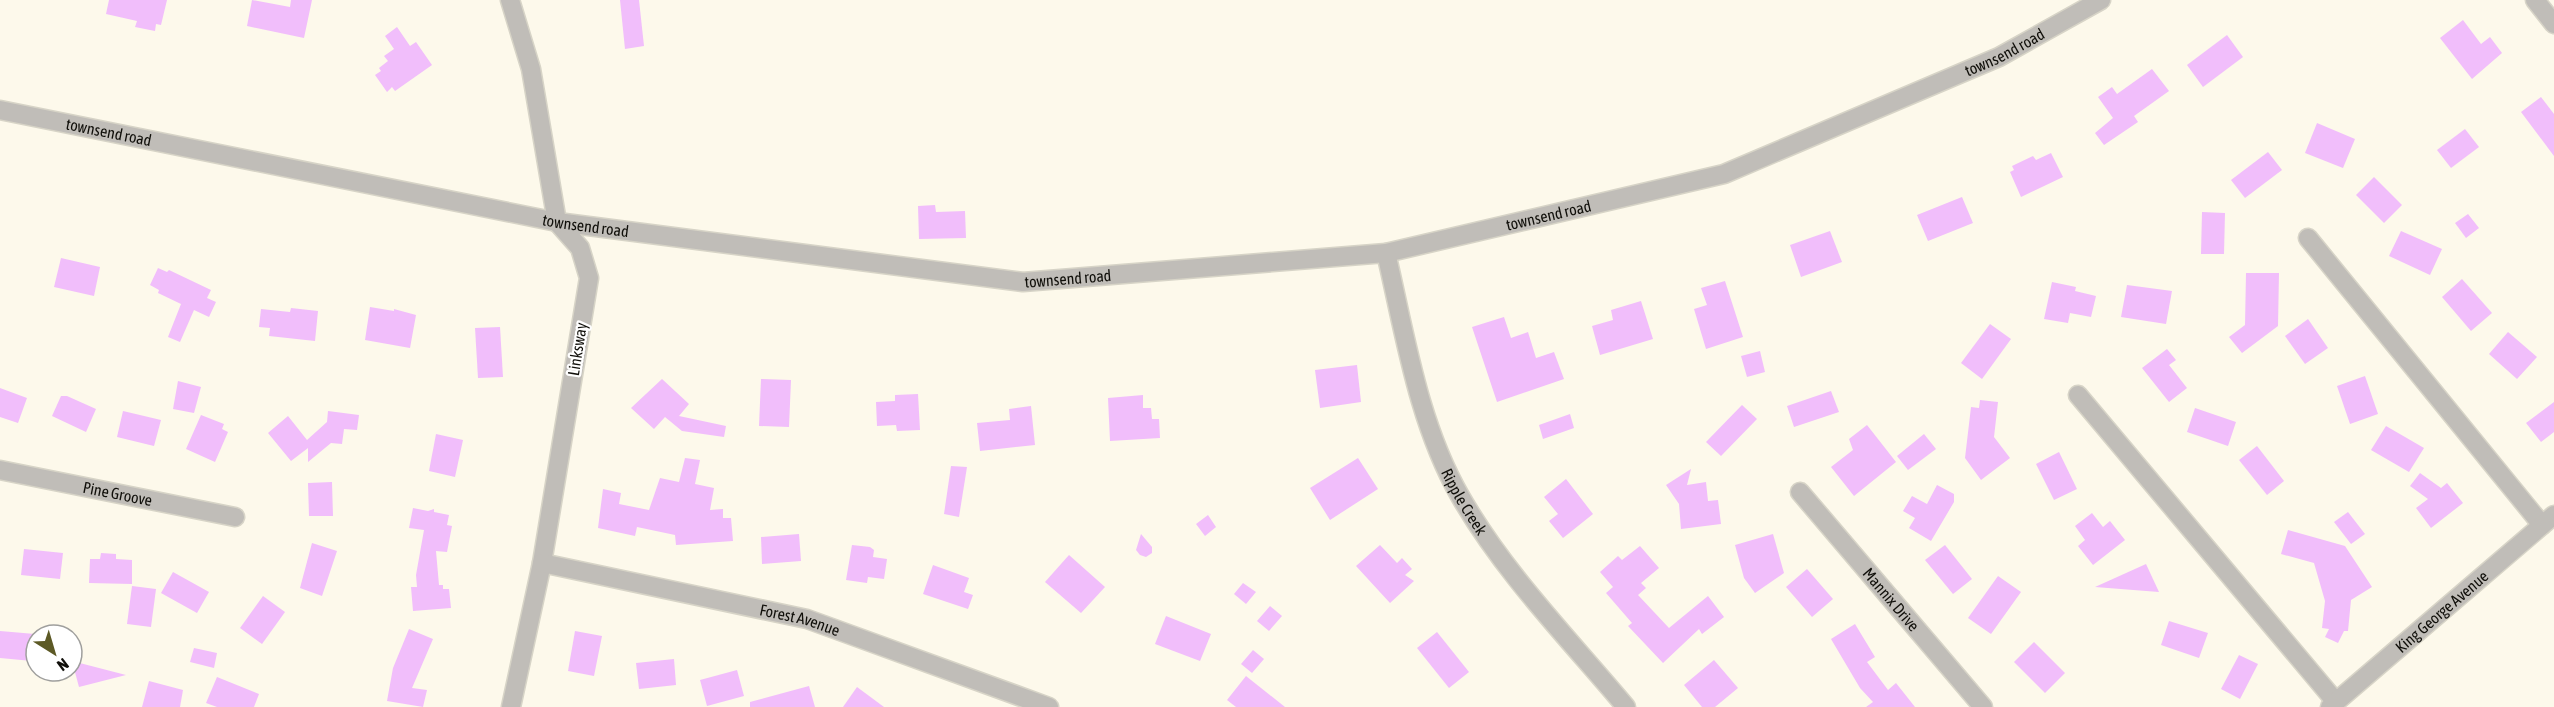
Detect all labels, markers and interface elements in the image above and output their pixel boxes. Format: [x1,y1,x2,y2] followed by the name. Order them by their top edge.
[1962,25,2047,80] street label: townsend road
[64,114,153,149] street label: townsend road
[1504,196,1593,234] street label: townsend road
[541,210,630,240] street label: townsend road
[1024,266,1112,291] street label: townsend road
[564,321,591,377] street label: Linksway
[1438,466,1491,538] street label: Ripple Creek
[81,478,154,509] street label: Pine Groove
[1860,564,1923,635] street label: Mannix Drive
[2392,567,2492,656] street label: King George Avenue
[758,600,842,639] street label: Forest Avenue
[24,623,84,683] north arrow
[54,655,72,675] text: N

